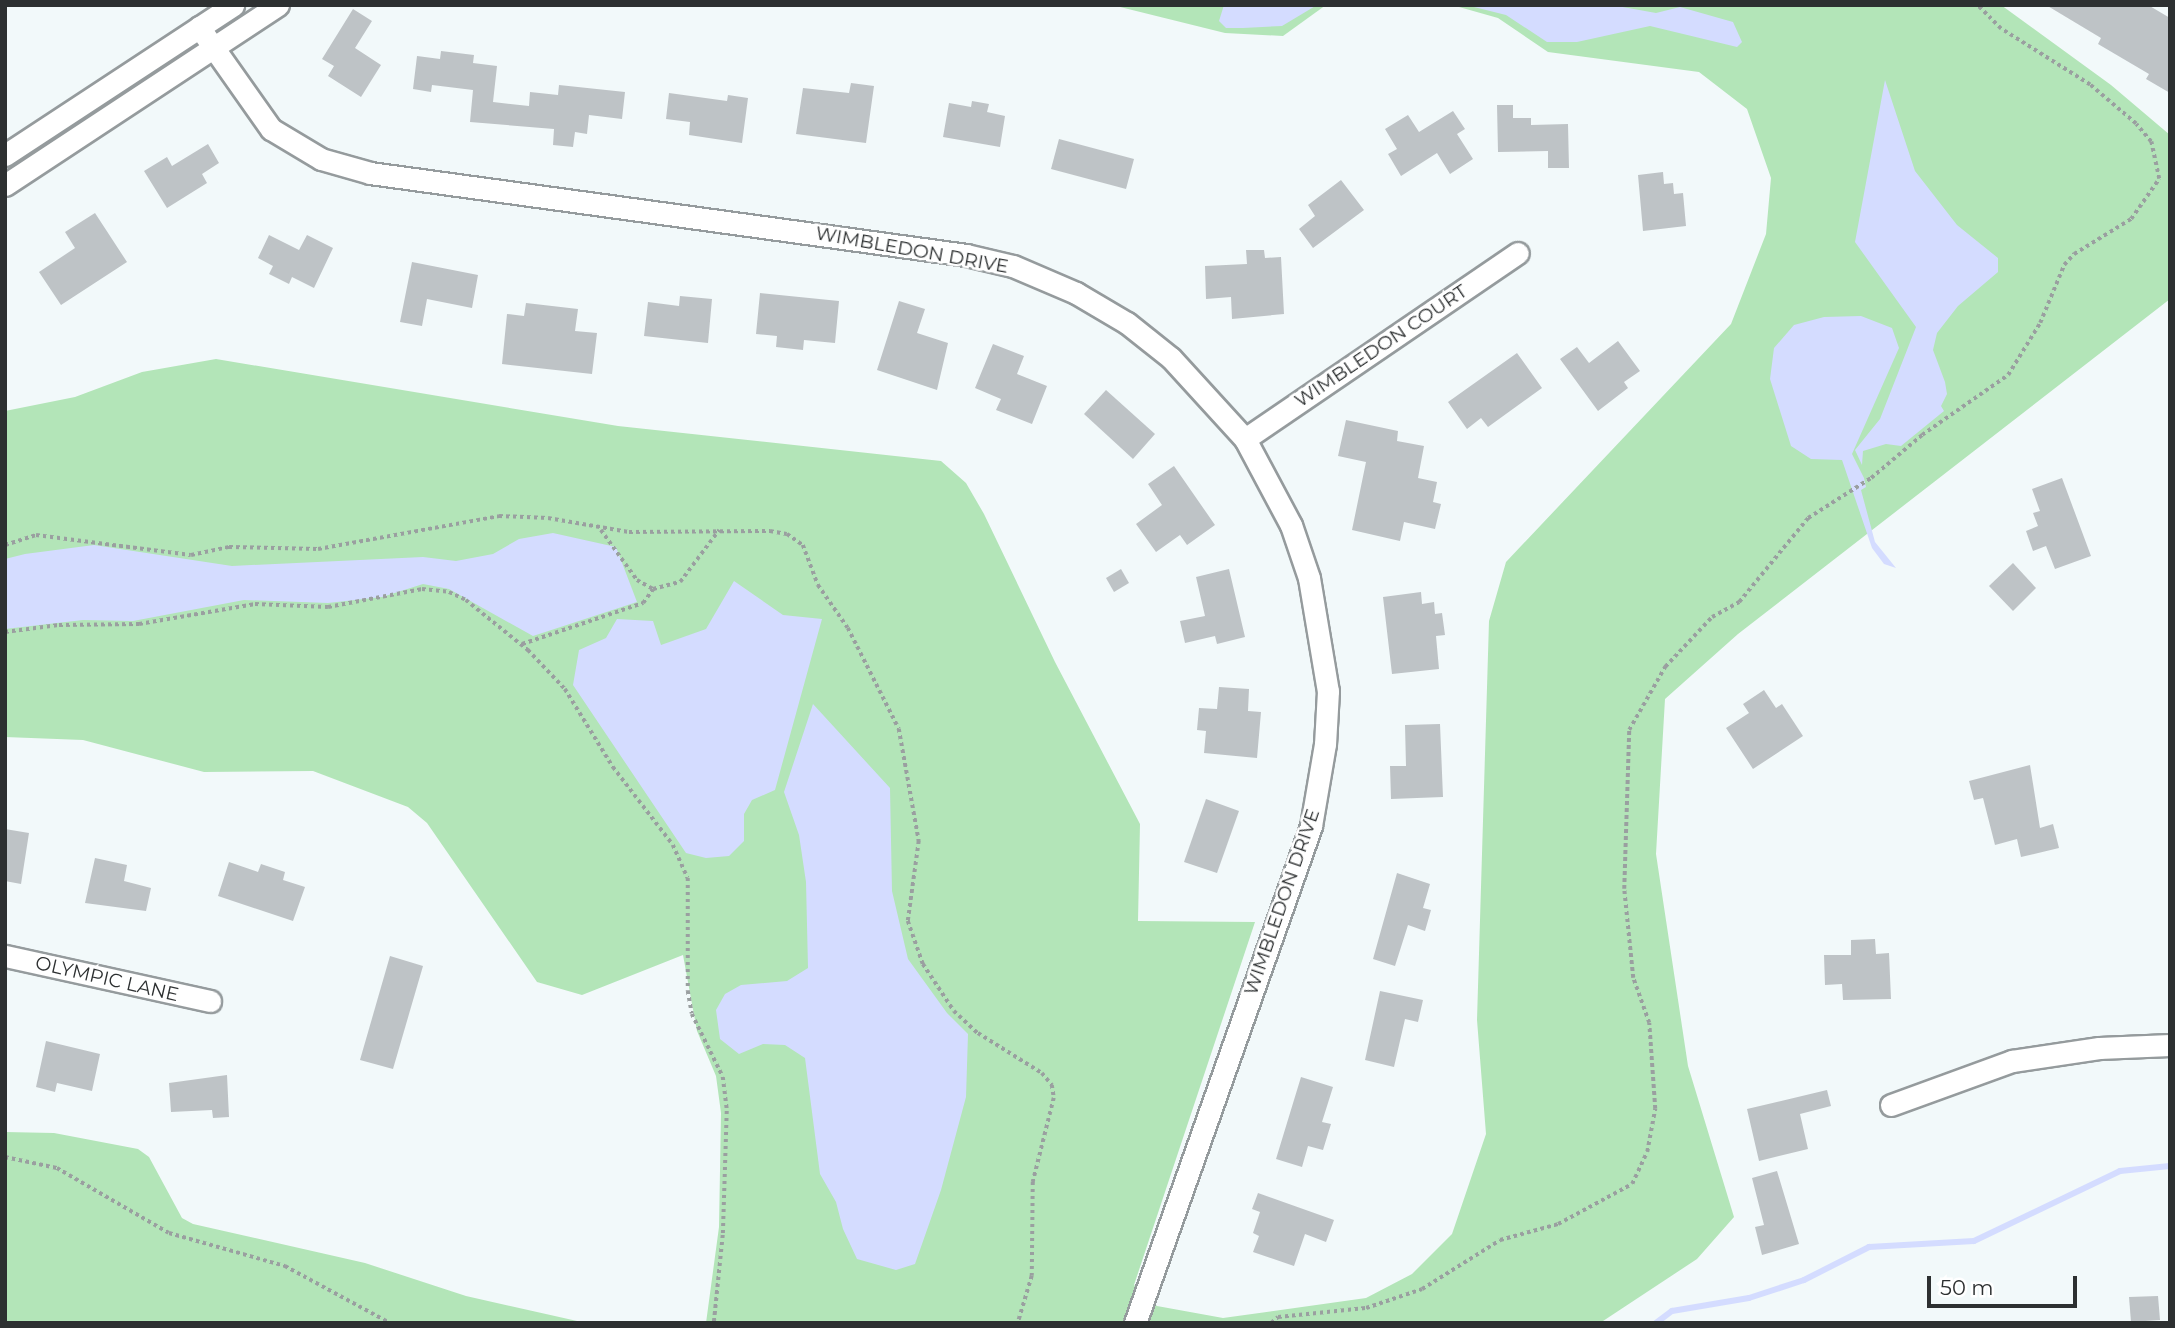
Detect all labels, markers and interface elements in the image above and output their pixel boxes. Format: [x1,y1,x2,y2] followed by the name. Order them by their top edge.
[814,222,1010,278] street label: WIMBLEDON DRIVE
[1290,280,1472,412] street label: WIMBLEDON COURT
[1239,806,1325,998] street label: WIMBLEDON DRIVE
[33,951,181,1007] street label: OLYMPIC LANE
[1930,1262,2080,1306] scale bar
[1940,1275,1994,1300] text: 50 m

